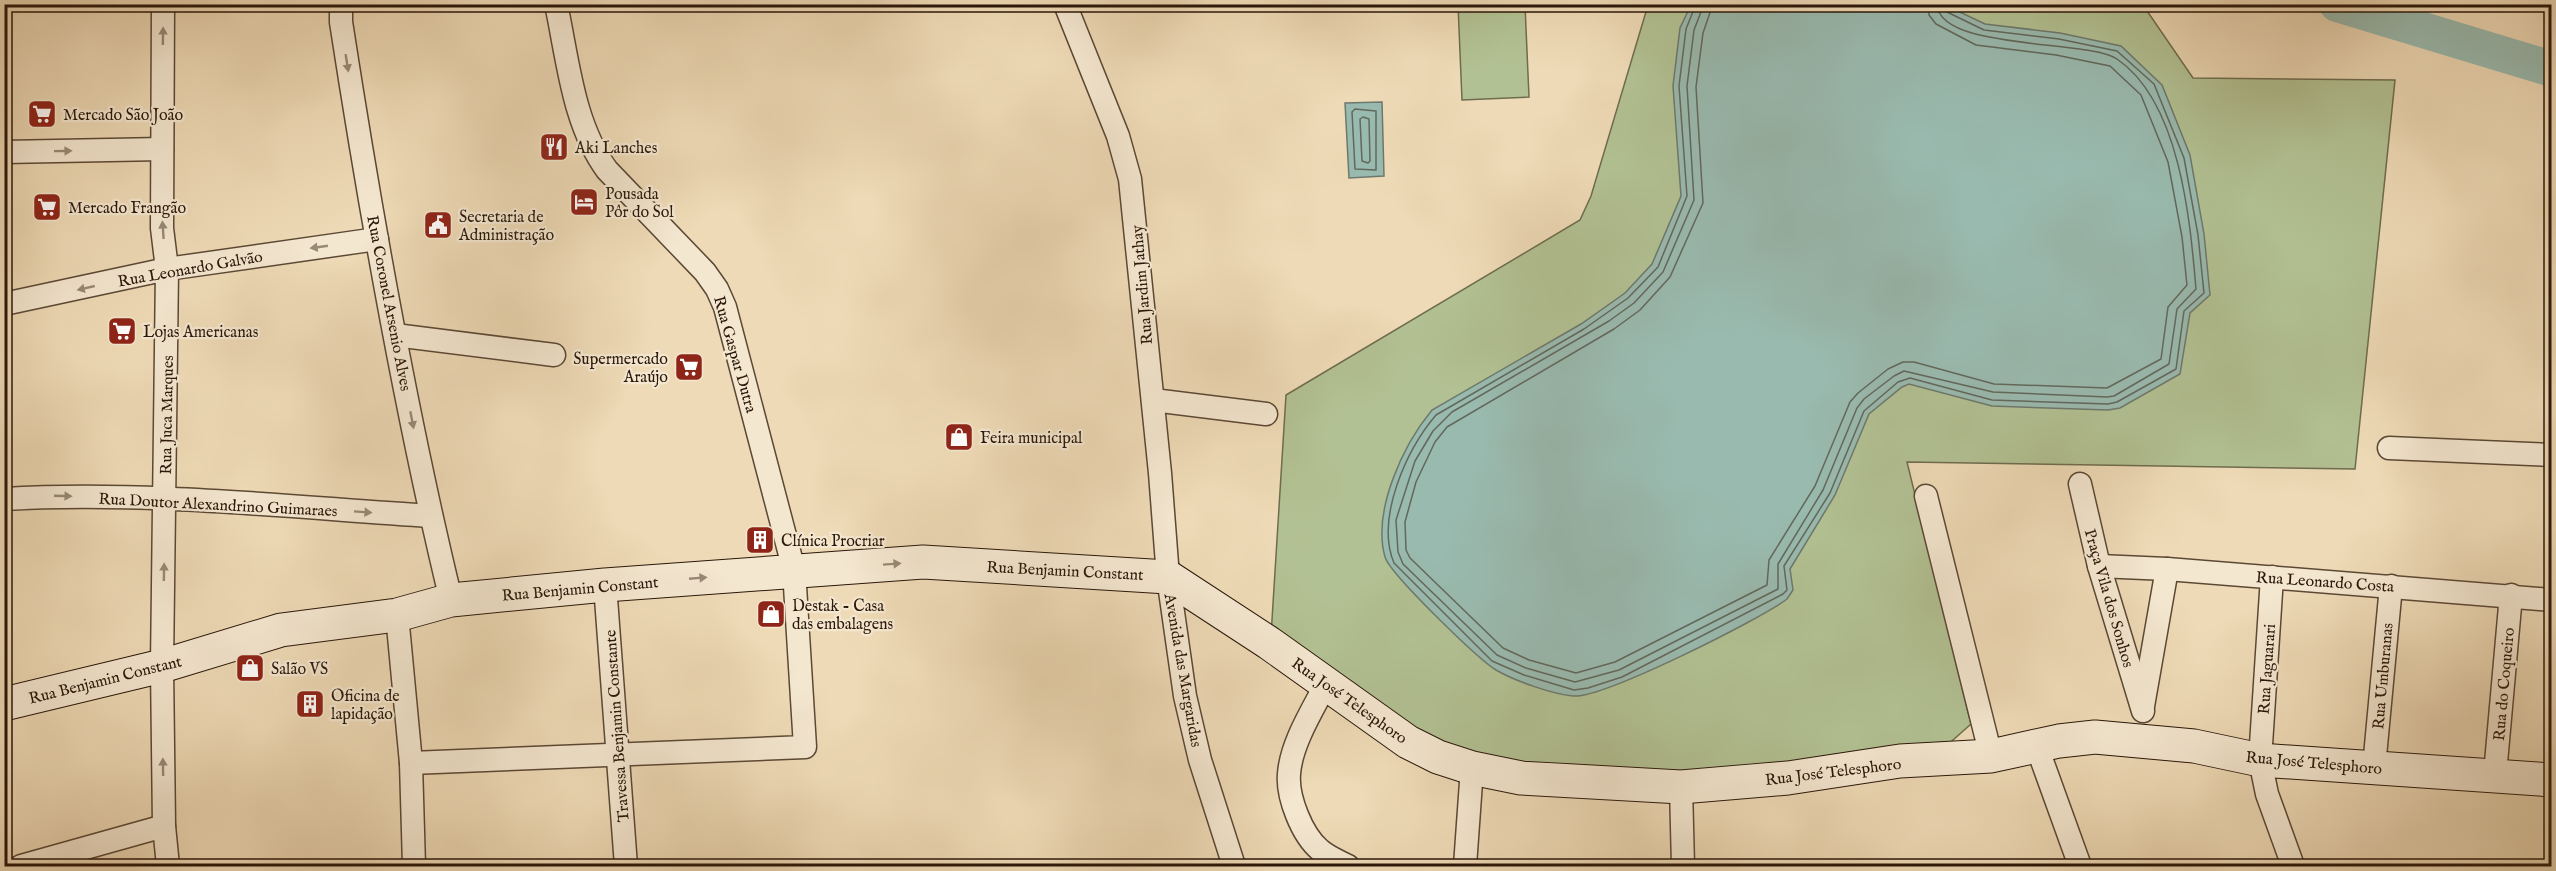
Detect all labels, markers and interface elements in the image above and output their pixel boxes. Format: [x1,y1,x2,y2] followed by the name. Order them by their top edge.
[158,26,168,45] one-way arrow
[343,53,352,72] one-way arrow
[26,98,58,130] supermarket icon: Mercado São João
[63,106,183,126] place label: Mercado São João
[538,131,570,163] restaurant icon: Aki Lanches
[574,139,658,159] place label: Aki Lanches
[53,146,72,156] one-way arrow
[605,185,674,223] place label: Pousada Pôr do Sol
[568,186,600,218] hotel icon: Pousada Pôr do Sol
[31,191,63,223] supermarket icon: Mercado Frangão
[68,199,186,219] place label: Mercado Frangão
[458,208,554,246] place label: Secretaria de Administração
[422,209,454,241] public building icon: Secretaria de Administração
[361,214,415,393] street label: Rua Coronel Arsenio Alves
[158,221,168,240] one-way arrow
[1128,224,1158,345] street label: Rua Jardim Jathay
[309,243,328,252] one-way arrow
[116,247,265,293] street label: Rua Leonardo Galvão
[76,283,95,293] one-way arrow
[708,294,760,415] street label: Rua Gaspar Dutra
[106,315,138,347] supermarket icon: Lojas Americanas
[143,323,259,343] place label: Lojas Americanas
[573,350,668,388] place label: Supermercado Araújo
[673,351,705,383] supermarket icon: Supermercado Araújo
[157,355,179,475] street label: Rua Juca Marques
[408,410,417,429] one-way arrow
[943,421,975,453] shop icon: Feira municipal
[980,429,1083,449] place label: Feira municipal
[98,490,338,522] street label: Rua Doutor Alexandrino Guimaraes
[53,492,72,501] one-way arrow
[353,507,372,516] one-way arrow
[744,524,776,556] building icon: Clínica Procriar
[2079,527,2138,670] street label: Praça Vila dos Sonhos
[781,532,885,552] place label: Clínica Procriar
[986,558,1144,586] street label: Rua Benjamin Constant
[883,559,902,569] one-way arrow
[159,563,168,582] one-way arrow
[2255,568,2395,598] street label: Rua Leonardo Costa
[501,573,660,607] street label: Rua Benjamin Constant
[688,573,707,583] one-way arrow
[1158,591,1205,749] street label: Avenida das Margaridas
[792,597,894,635] place label: Destak - Casa das embalagens
[755,598,787,630] shop icon: Destak - Casa das embalagens
[2369,622,2399,730] street label: Rua Umburanas
[2255,623,2281,715] street label: Rua Jaguarari
[2490,626,2520,742] street label: Rua do Coqueiro
[601,629,635,823] street label: Travessa Benjamin Constante
[27,652,185,710] street label: Rua Benjamin Constant
[234,652,266,684] shop icon: Salão VS
[1287,654,1411,749] street label: Rua José Telesphoro
[271,660,328,680] place label: Salão VS
[331,687,400,725] place label: Oficina de lapidação
[294,688,326,720] building icon: Oficina de lapidação
[2245,748,2383,780] street label: Rua José Telesphoro
[1764,755,1903,791] street label: Rua José Telesphoro
[159,758,168,777] one-way arrow

